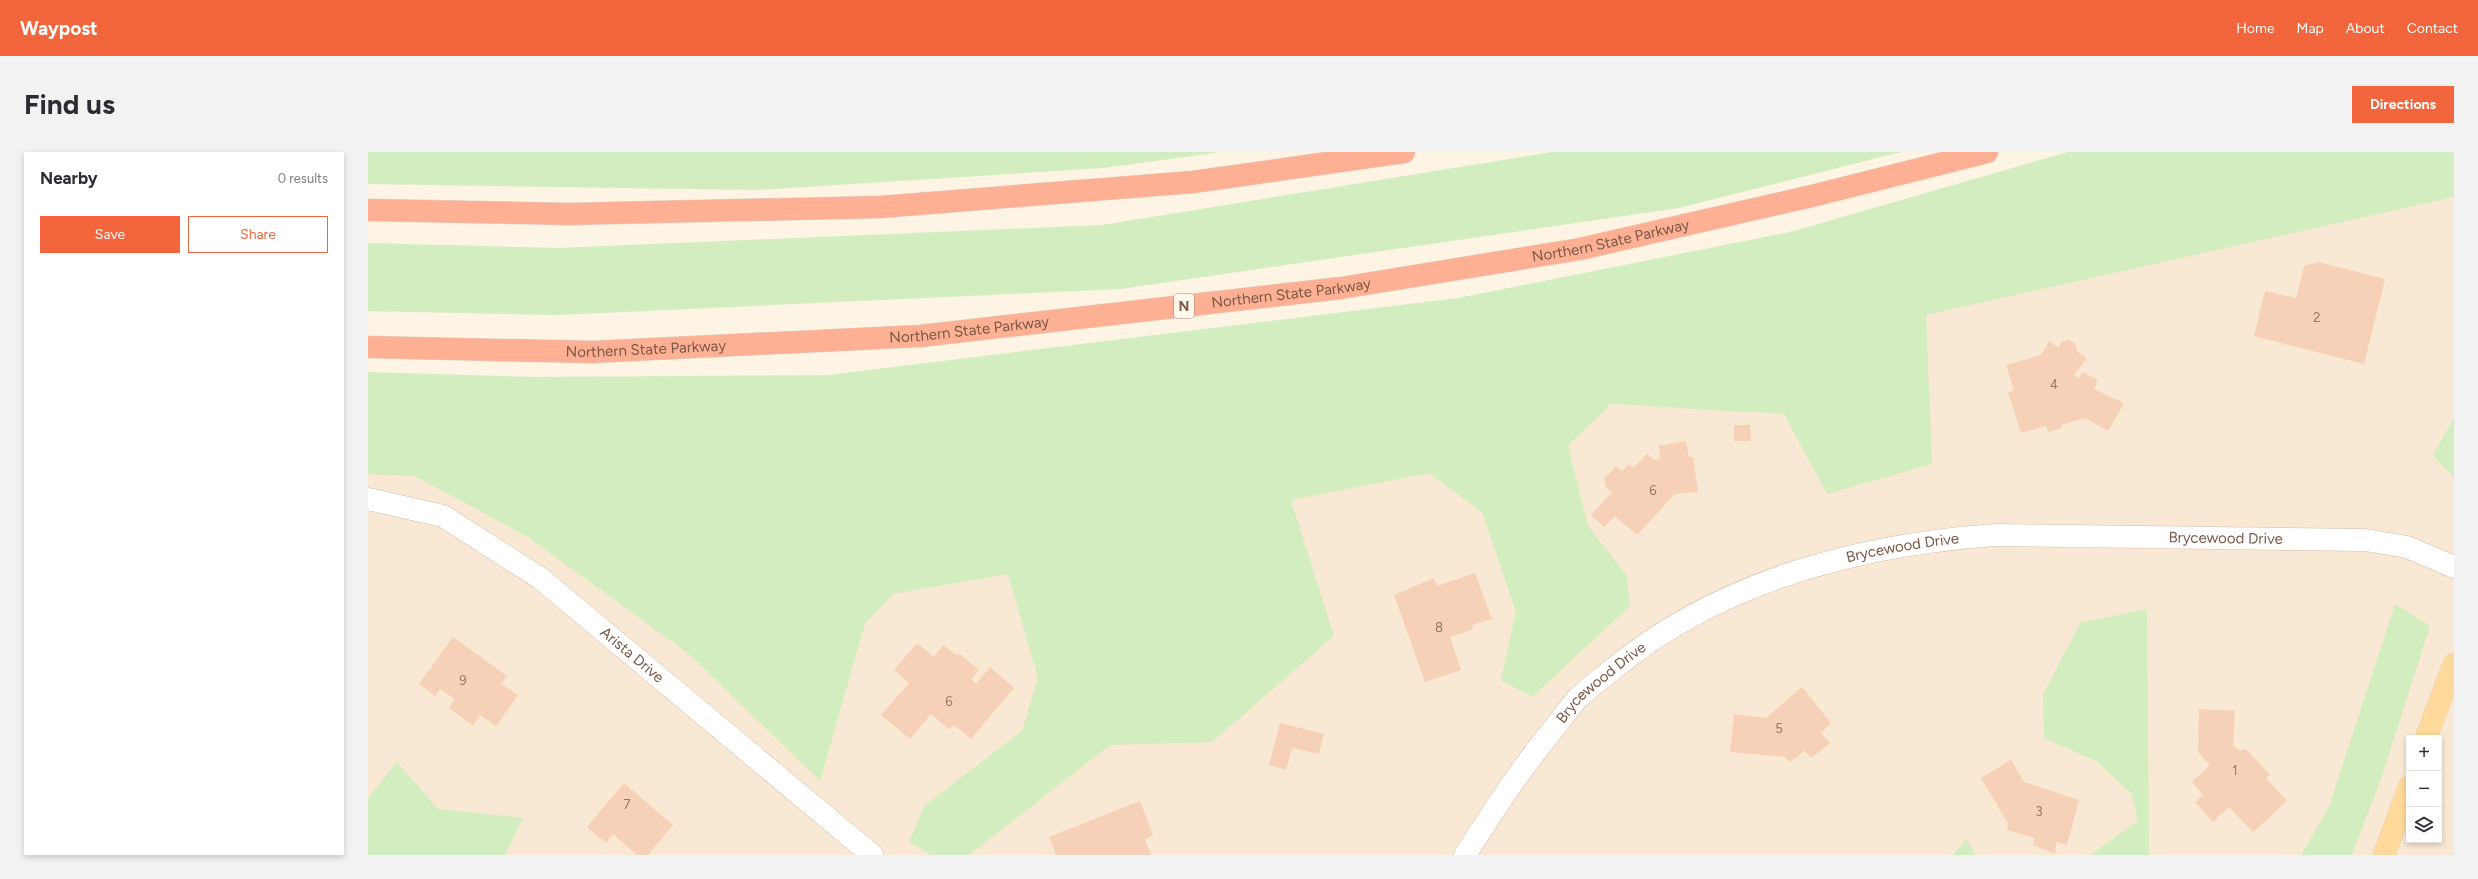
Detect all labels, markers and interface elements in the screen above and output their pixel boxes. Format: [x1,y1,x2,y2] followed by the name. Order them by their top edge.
[20,17,98,40] text: Waypost
[2236,20,2275,37] text: Home
[2297,20,2324,37] text: Map
[2346,20,2385,37] text: About
[2407,20,2458,37] text: Contact
[2352,86,2454,123] button: Directions
[24,87,115,121] text: Find us
[40,168,98,188] text: Nearby
[278,171,328,186] text: 0 results
[1531,215,1691,266] street label: Northern State Parkway
[40,216,180,253] button: Save
[188,216,328,253] button: Share
[1210,274,1372,312] street label: Northern State Parkway
[1174,294,1194,318] road number: N
[2313,310,2321,325] house number: 2
[889,312,1050,346] street label: Northern State Parkway
[565,336,727,361] street label: Northern State Parkway
[2050,377,2058,392] house number: 4
[1649,483,1657,498] house number: 6
[2168,528,2283,548] street label: Brycewood Drive
[1844,529,1960,566] street label: Brycewood Drive
[1435,620,1443,635] house number: 8
[597,623,668,687] street label: Arista Drive
[1552,638,1649,727] street label: Brycewood Drive
[459,673,467,688] house number: 9
[945,694,953,709] house number: 6
[1775,721,1783,736] house number: 5
[2406,735,2442,843] map controls
[2406,735,2442,771] button: +
[2232,763,2238,778] house number: 1
[2406,771,2442,807] button: −
[624,797,631,812] house number: 7
[2035,804,2043,819] house number: 3
[2406,807,2442,843] button: layers

